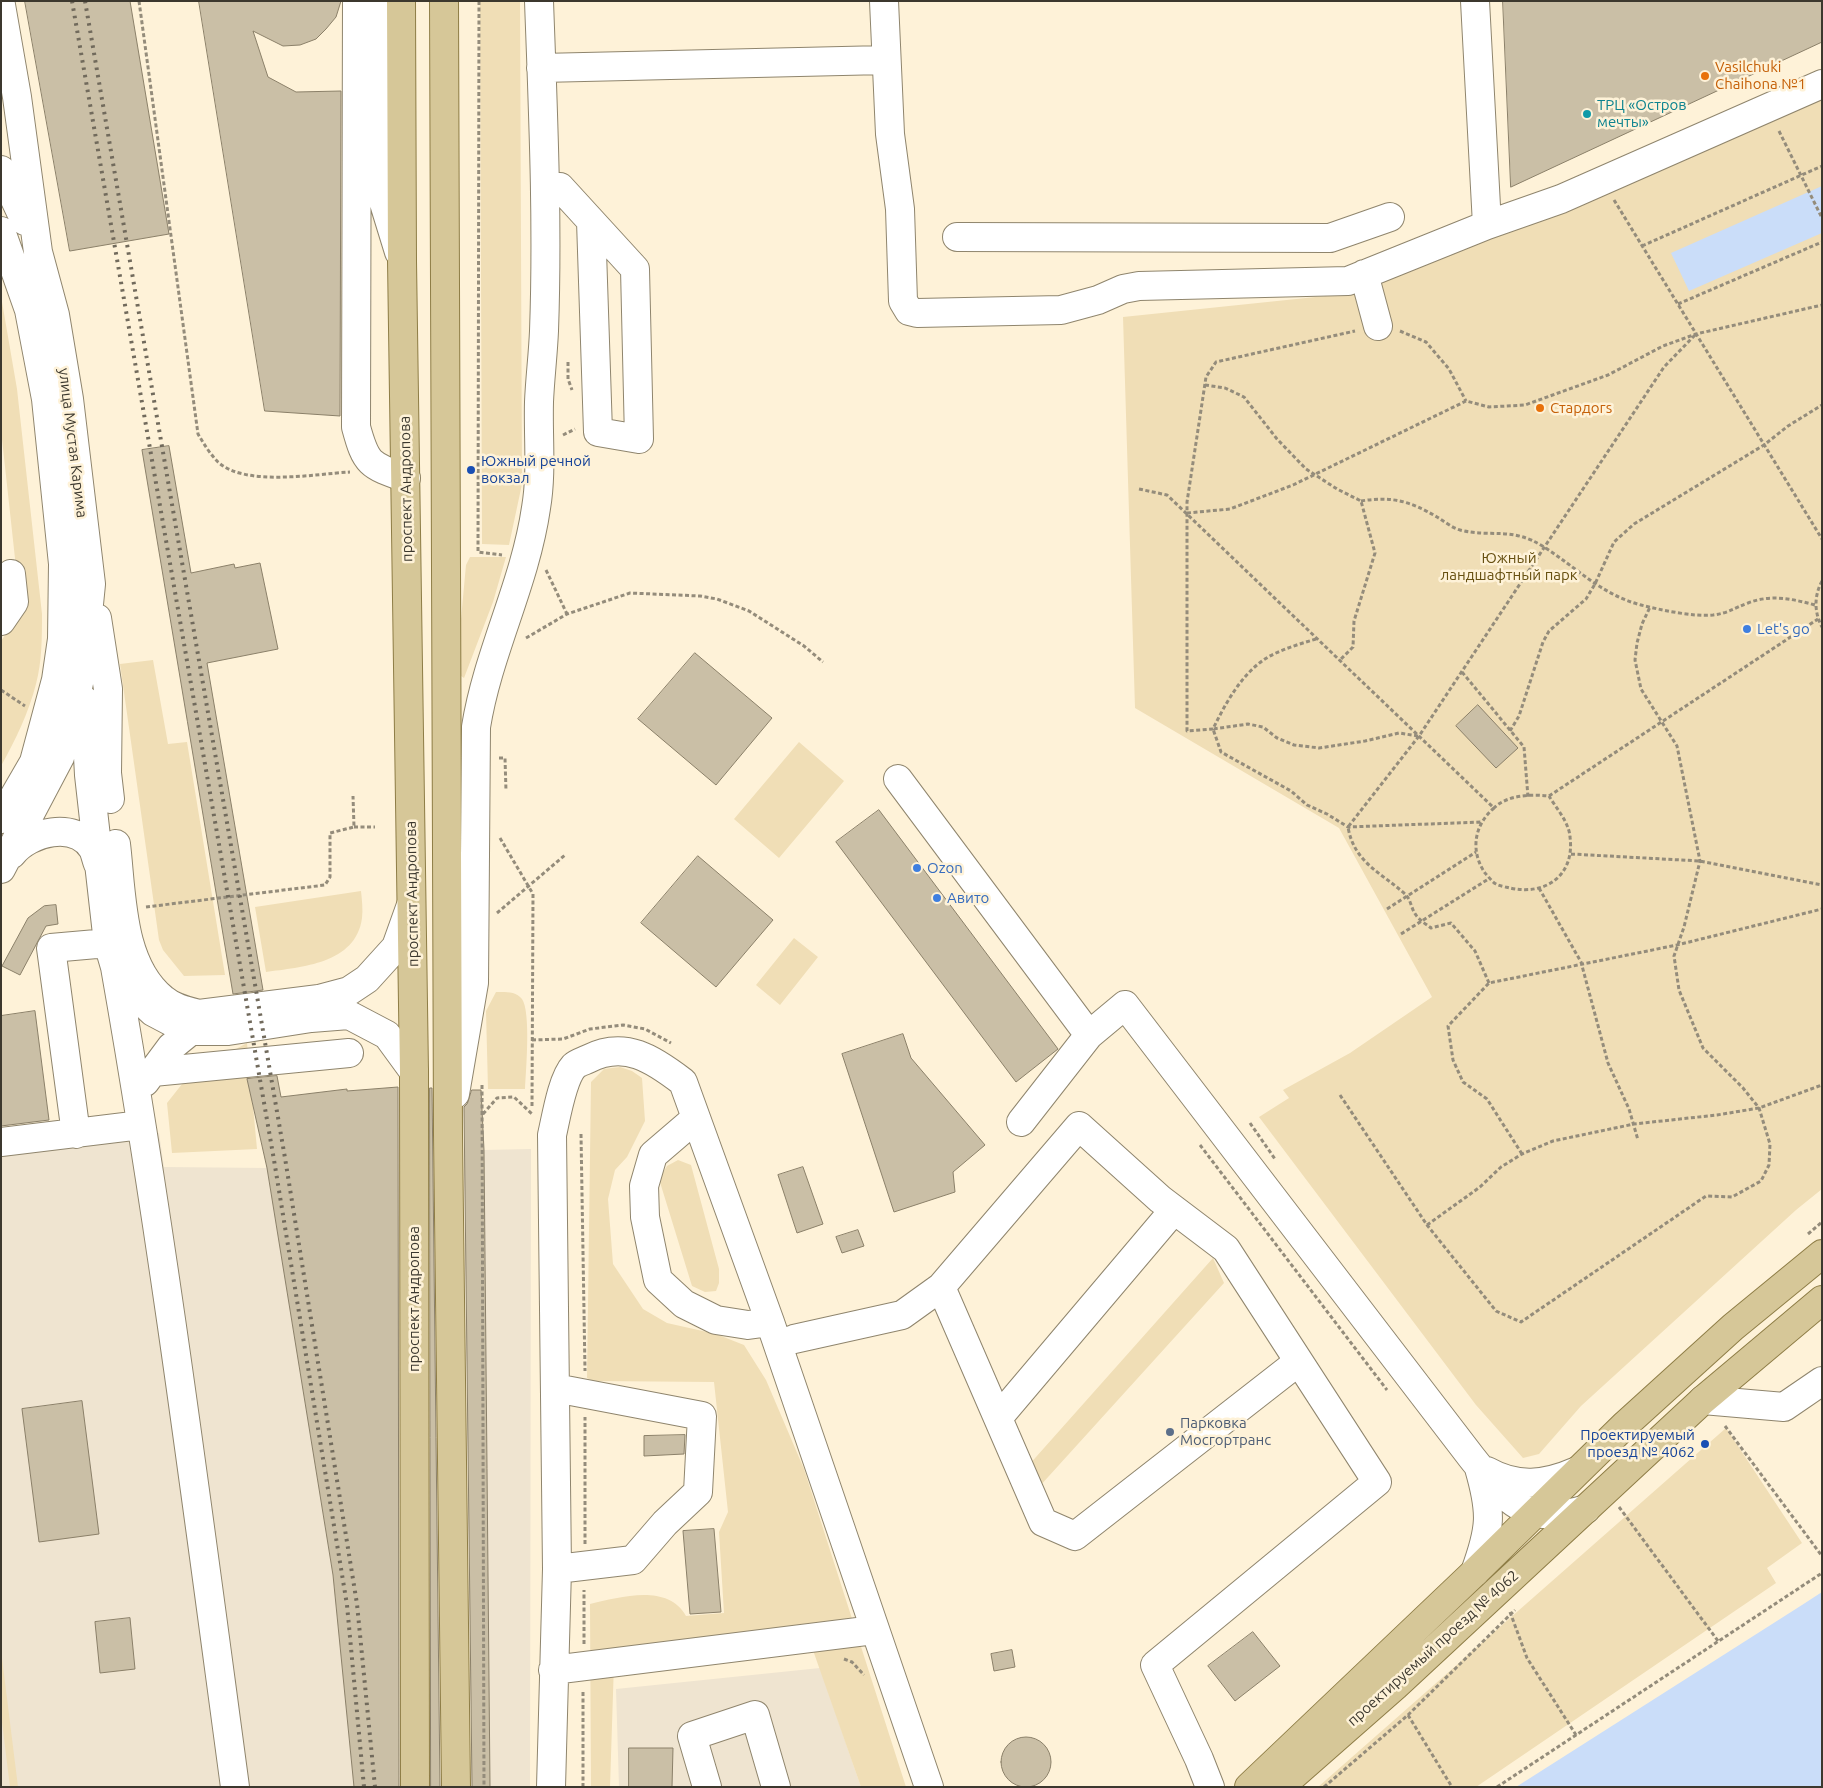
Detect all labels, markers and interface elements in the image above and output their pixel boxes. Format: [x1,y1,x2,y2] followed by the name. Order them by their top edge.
[1715,58,1806,93] place label: Vasilchuki Chaihona №1
[1699,70,1711,82] marker: Vasilchuki Chaihona №1
[1597,96,1687,131] place label: ТРЦ «Остров мечты»
[1581,108,1593,120] marker: ТРЦ «Остров мечты»
[55,367,91,519] street label: улица Мустая Карима
[1550,399,1612,417] place label: Стардогs
[1534,402,1546,414] marker: Стардогs
[396,416,416,562] street label: проспект Андропова
[481,452,591,487] place label: Южный речной вокзал
[465,464,477,476] marker: Южный речной вокзал
[1441,549,1577,584] park label: Южный ландшафтный парк
[1757,620,1810,638] place label: Let's go
[1741,623,1753,635] marker: Let's go
[402,821,422,967] street label: проспект Андропова
[927,859,963,877] place label: Ozon
[911,862,923,874] marker: Ozon
[947,889,989,907] place label: Авито
[931,892,943,904] marker: Авито
[405,1226,423,1372] street label: проспект Андропова
[1180,1414,1271,1449] place label: Парковка Мосгортранс
[1164,1426,1176,1438] marker: Парковка Мосгортранс
[1580,1426,1695,1461] place label: Проектируемый проезд № 4062
[1699,1438,1711,1450] marker: Проектируемый проезд № 4062
[1344,1566,1522,1730] street label: проектируемый проезд № 4062

